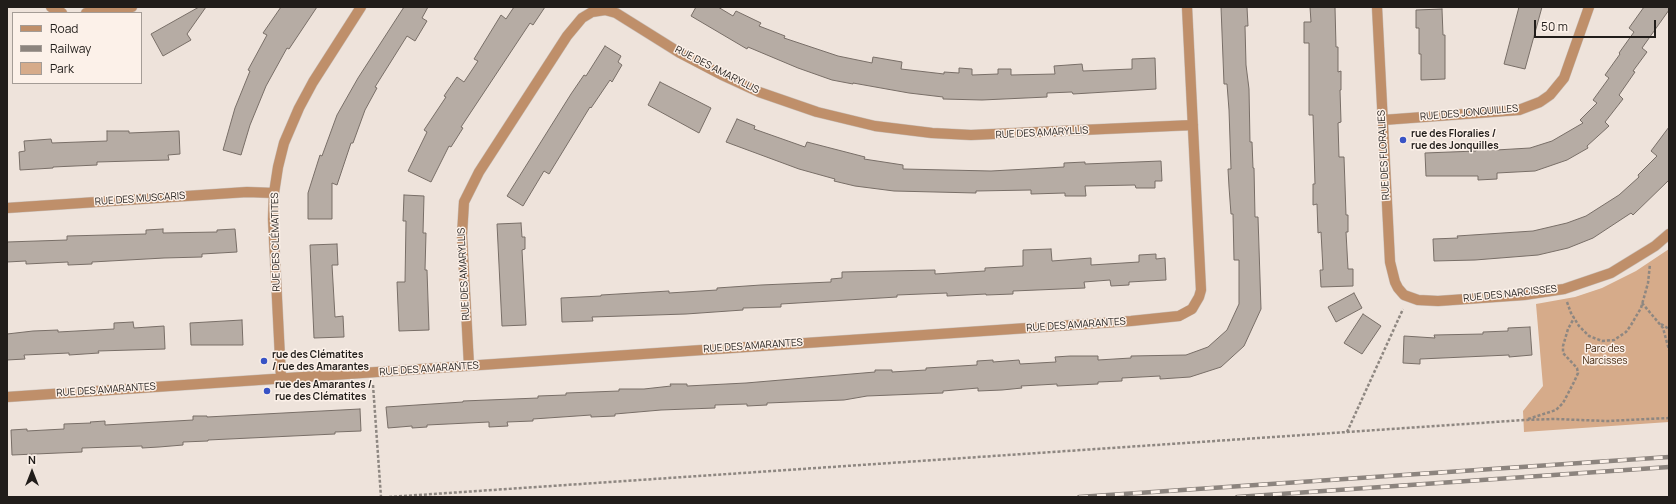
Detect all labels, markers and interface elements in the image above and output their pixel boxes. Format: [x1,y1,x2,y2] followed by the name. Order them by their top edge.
[12,12,142,84] legend
[1536,12,1658,38] scale bar
[1541,18,1568,35] text: 50 m
[50,20,78,37] text: Road
[50,40,91,57] text: Railway
[673,44,761,96] street label: RUE DES AMARYLLIS
[50,60,74,77] text: Park
[1419,103,1519,123] street label: RUE DES JONQUILLES
[1376,110,1392,200] street label: RUE DES FLORALIES
[995,125,1089,141] street label: RUE DES AMARYLLIS
[1411,128,1499,152] place label: rue des Floralies / rue des Jonquilles
[1398,135,1408,145] marker: rue des Floralies / rue des Jonquilles
[94,190,186,208] street label: RUE DES MUSCARIS
[269,192,283,292] street label: RUE DES CLÉMATITES
[456,227,472,321] street label: RUE DES AMARYLLIS
[1462,283,1558,305] street label: RUE DES NARCISSES
[1026,316,1126,334] street label: RUE DES AMARANTES
[703,337,803,355] street label: RUE DES AMARANTES
[1582,343,1628,366] park label: Parc des Narcisses
[272,349,369,372] place label: rue des Clématites / rue des Amarantes
[259,356,269,366] marker: rue des Clématites / rue des Amarantes
[379,360,479,378] street label: RUE DES AMARANTES
[275,379,372,402] place label: rue des Amarantes / rue des Clématites
[56,381,156,399] street label: RUE DES AMARANTES
[262,386,272,396] marker: rue des Amarantes / rue des Clématites
[12,452,52,492] north arrow
[28,452,36,467] text: N

